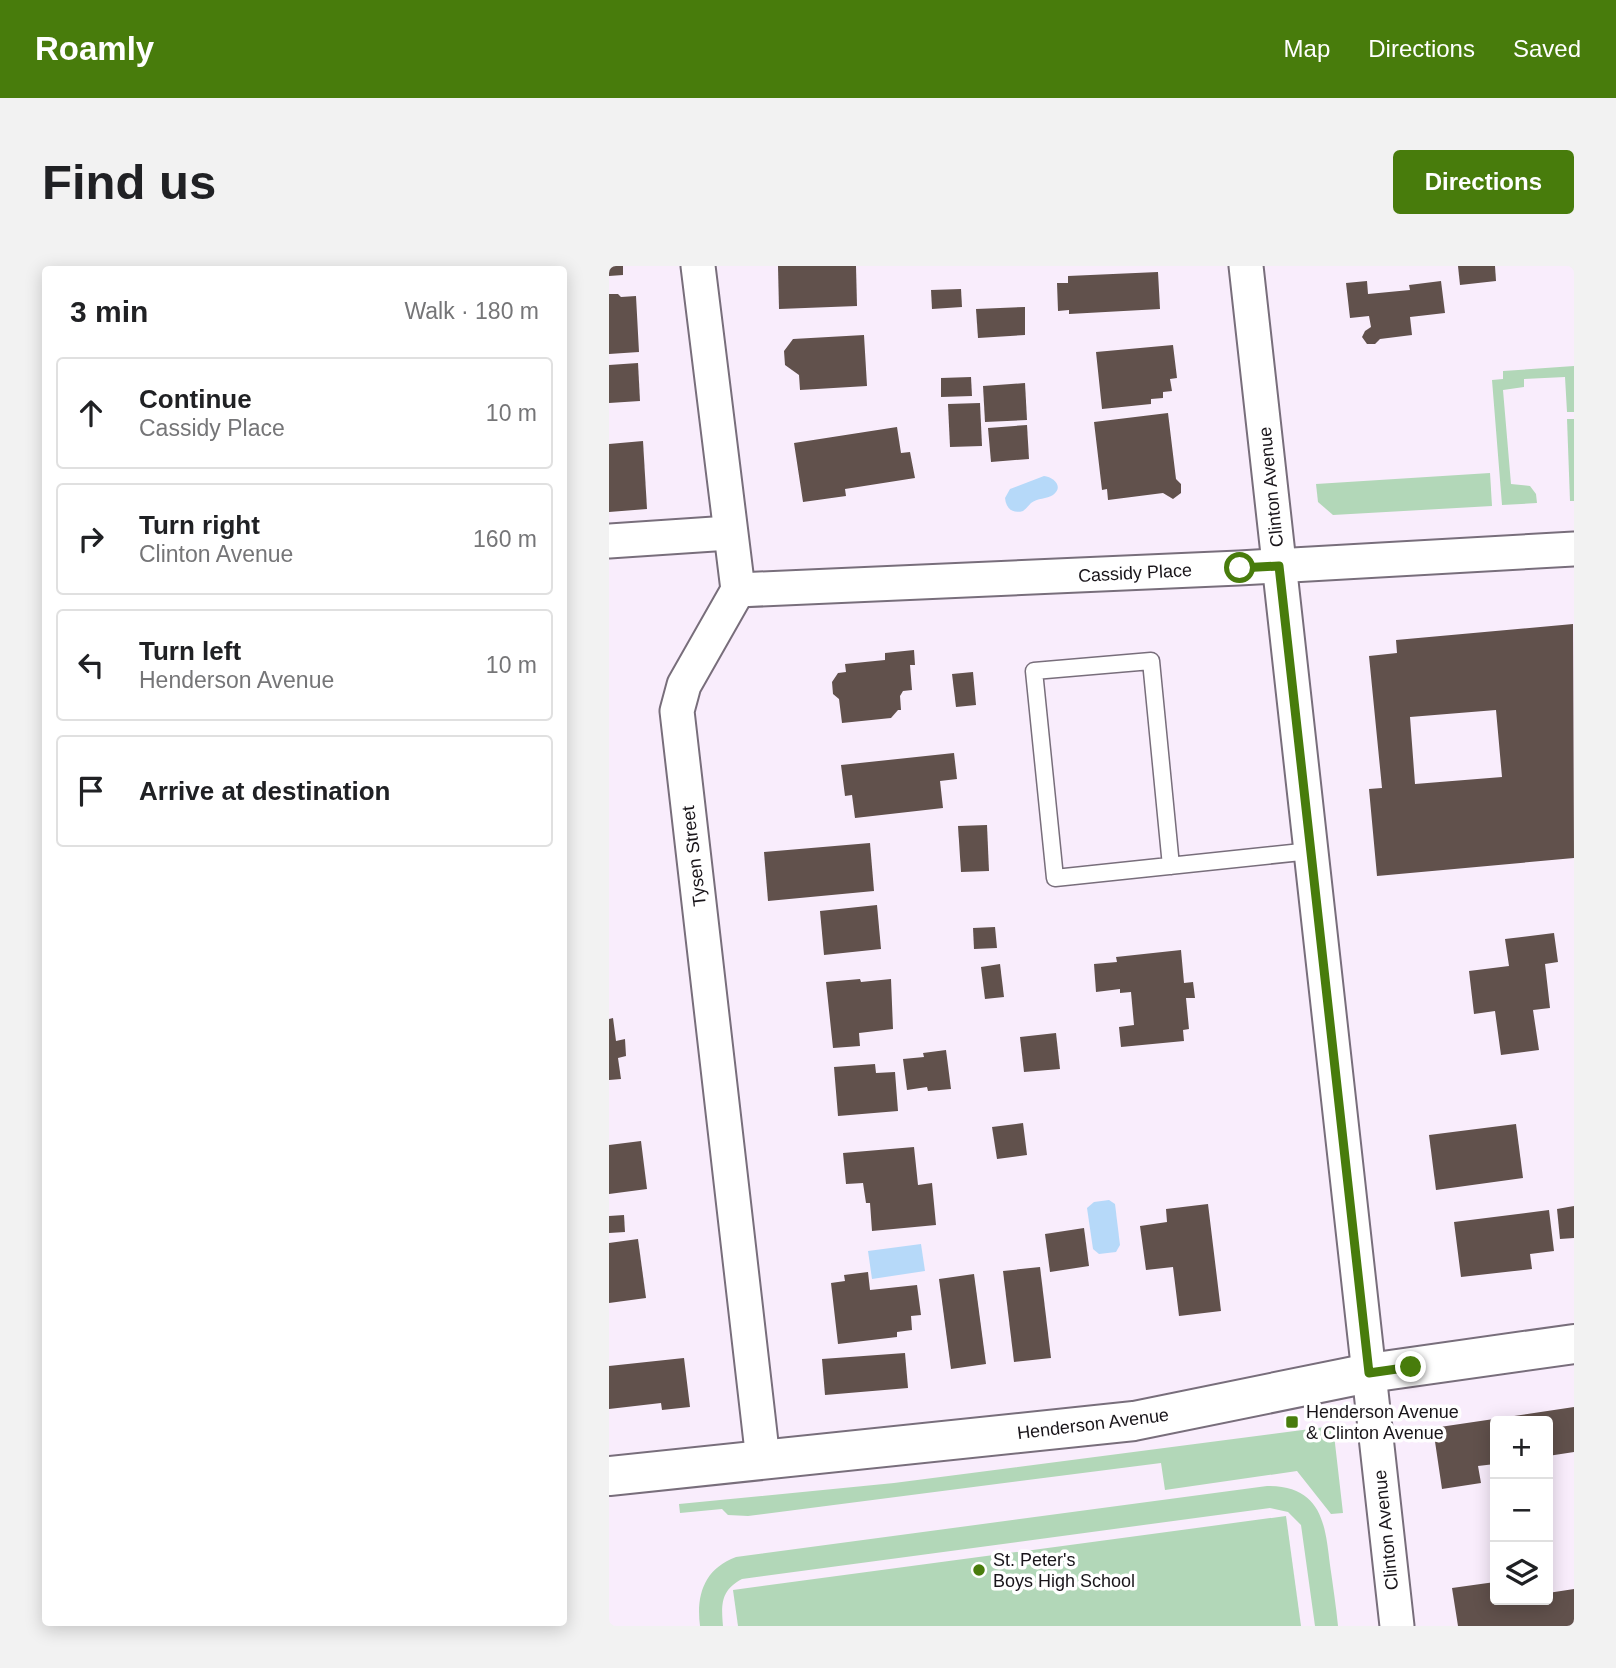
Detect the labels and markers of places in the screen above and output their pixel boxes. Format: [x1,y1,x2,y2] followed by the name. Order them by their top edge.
[1306,1402,1459,1443] place label: Henderson Avenue & Clinton Avenue
[1284,1414,1300,1430] marker: Henderson Avenue & Clinton Avenue
[993,1550,1135,1591] place label: St. Peter's Boys High School
[971,1562,987,1578] marker: St. Peter's Boys High School

